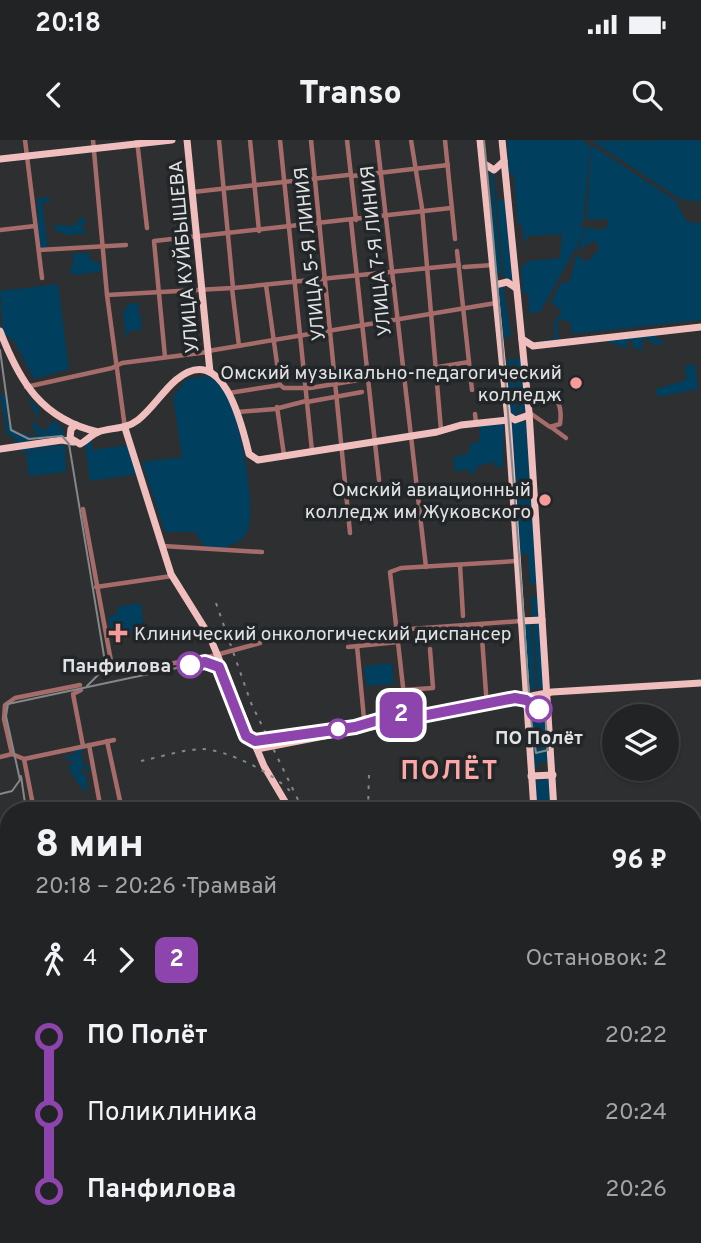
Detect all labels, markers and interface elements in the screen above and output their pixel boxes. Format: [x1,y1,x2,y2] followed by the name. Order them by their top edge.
[35,8,101,41] text: 20:18
[299,75,402,115] text: Transo
[35,76,73,114] icon: back
[628,76,666,114] icon: search
[164,159,205,354] street label: УЛИЦА КУЙБЫШЕВА
[356,164,398,337] street label: УЛИЦА 7-Я ЛИНИЯ
[290,165,332,342] street label: УЛИЦА 5-Я ЛИНИЯ
[220,362,562,408] place label: Омский музыкально-педагогический колледж
[568,375,584,391] marker: Омский музыкально-педагогический колледж
[305,479,531,525] place label: Омский авиационный колледж им Жуковского
[537,492,553,508] marker: Омский авиационный колледж им Жуковского
[108,623,128,643] marker: Клинический онкологический диспансер
[134,623,511,647] place label: Клинический онкологический диспансер
[177,652,203,678] marker: Панфилова
[62,655,171,679] place label: Панфилова
[378,692,424,738] line badge: 2
[526,696,552,722] marker: ПО Полёт
[394,700,408,730] text: 2
[602,704,679,781] map controls
[602,704,679,781] button: layers
[328,719,348,739] unlabelled marker
[495,727,583,751] place label: ПО Полёт
[400,755,500,789] district label: ПОЛЁТ
[35,822,144,871] text: 8 мин
[611,845,667,878] text: 96 ₽
[35,873,277,902] text: 20:18 – 20:26 · Трамвай
[35,941,73,979] icon: walk
[107,941,145,979] icon: forward
[83,945,97,974] text: 4
[169,945,184,975] text: 2
[526,945,667,974] text: Остановок: 2
[87,1020,208,1053] text: ПО Полёт
[605,1022,667,1051] text: 20:22
[87,1097,257,1130] text: Поликлиника
[605,1099,667,1128] text: 20:24
[87,1174,236,1207] text: Панфилова
[605,1176,667,1205] text: 20:26

